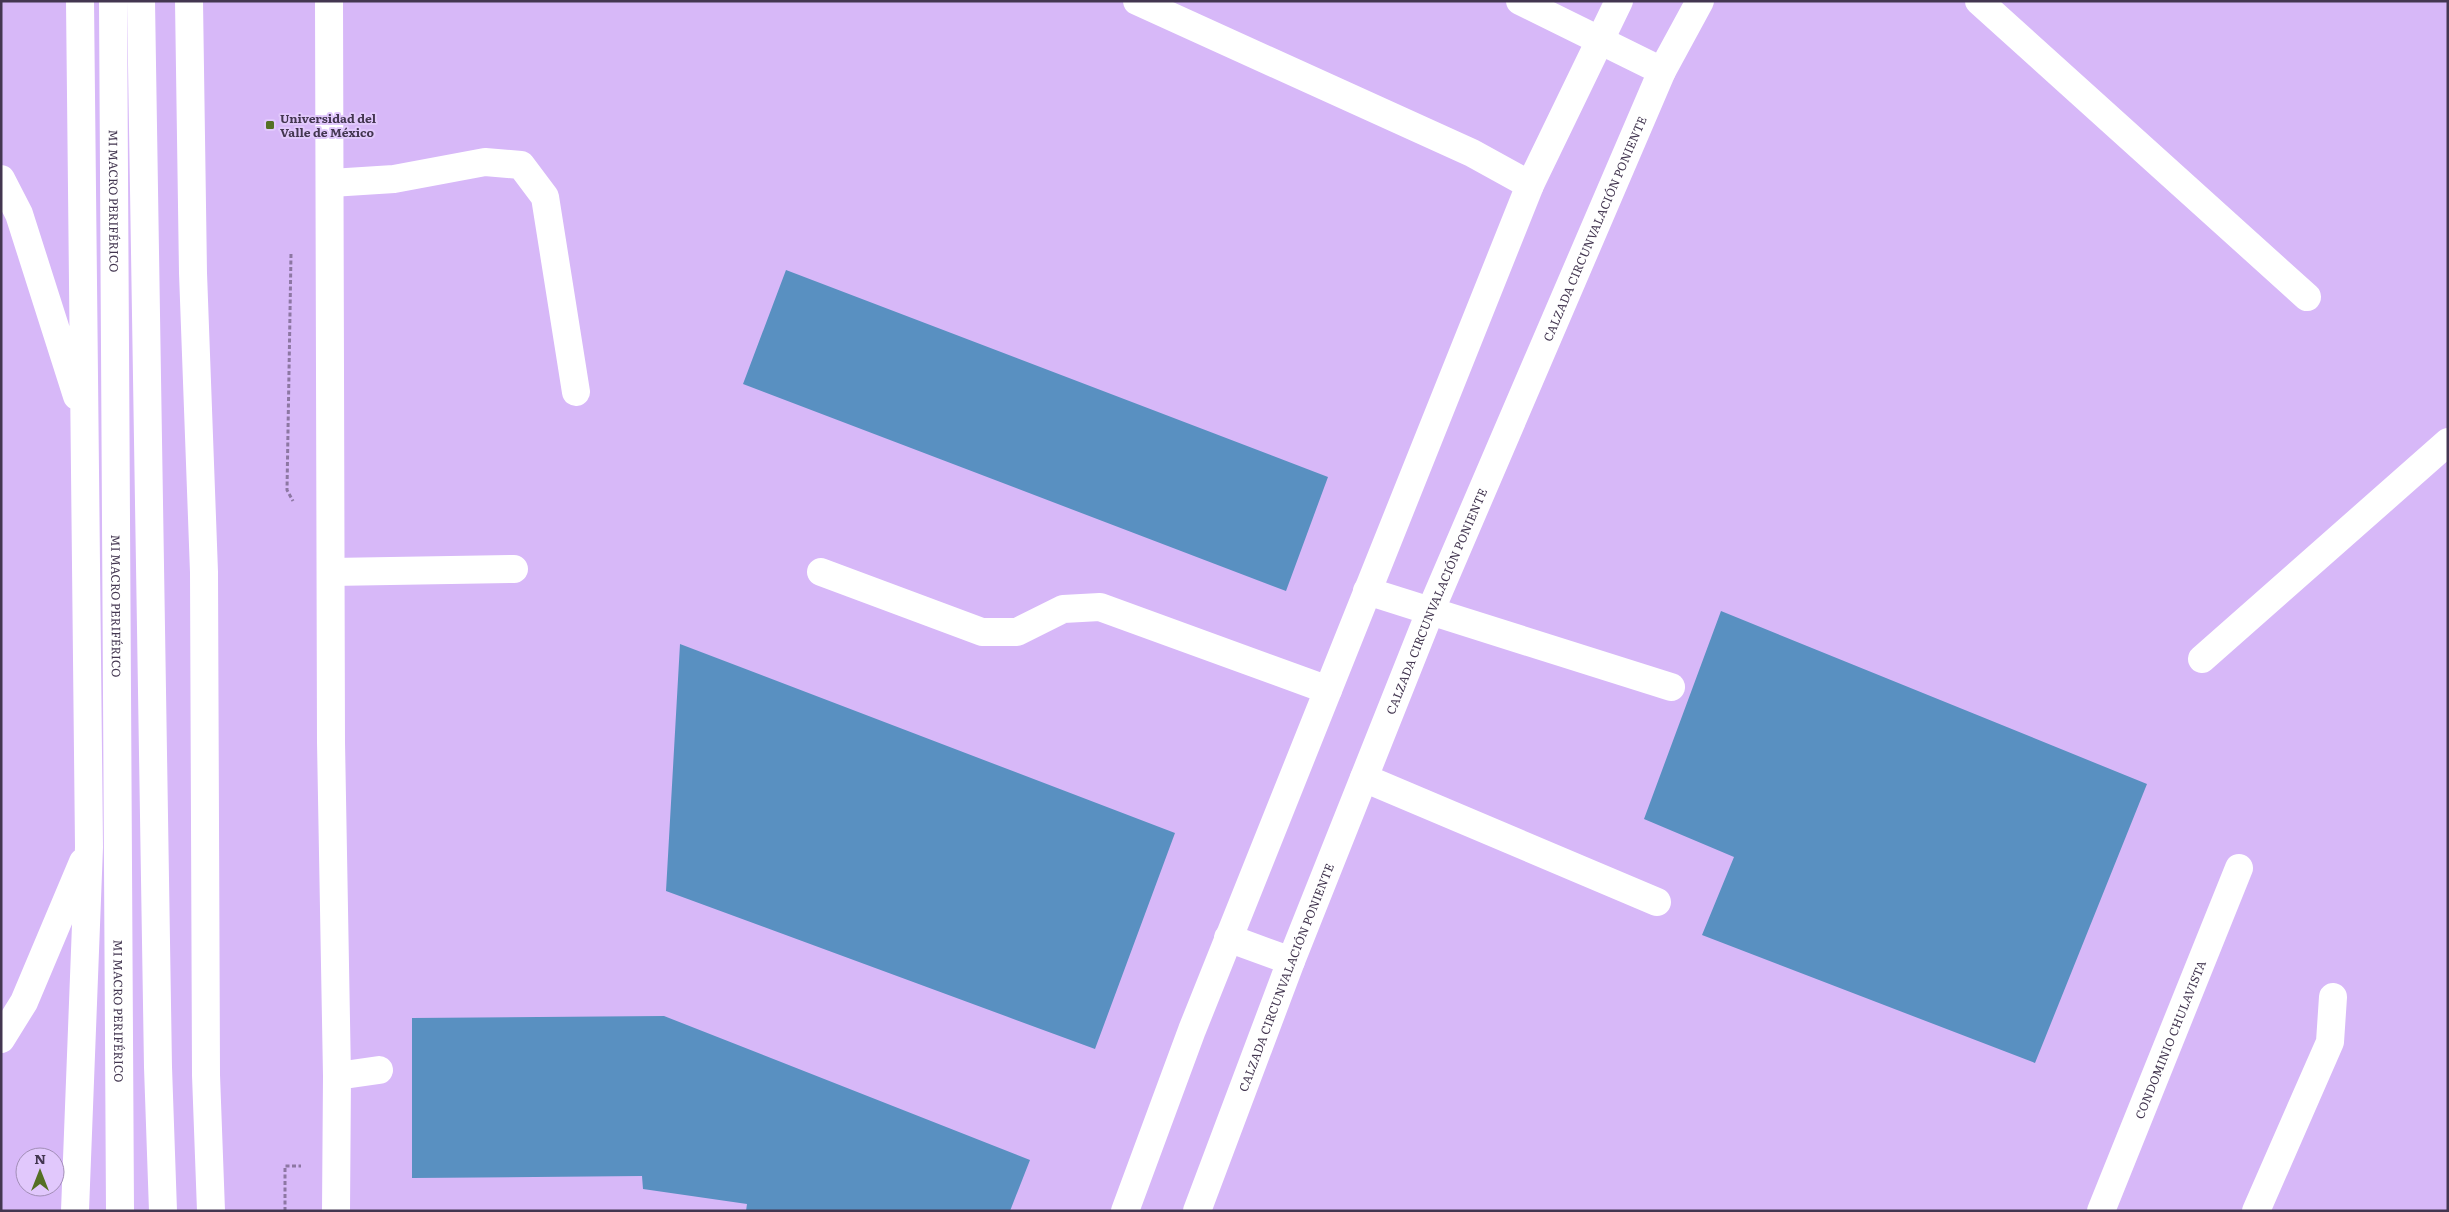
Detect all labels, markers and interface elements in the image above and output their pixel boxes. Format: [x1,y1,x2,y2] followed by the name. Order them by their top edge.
[280,109,377,141] place label: Universidad del Valle de México
[1538,113,1651,344] street label: CALZADA CIRCUNVALACIÓN PONIENTE
[264,119,276,131] marker: Universidad del Valle de México
[105,130,124,272] street label: MI MACRO PERIFÉRICO
[1381,485,1491,717] street label: CALZADA CIRCUNVALACIÓN PONIENTE
[107,535,126,677] street label: MI MACRO PERIFÉRICO
[1234,860,1338,1094] street label: CALZADA CIRCUNVALACIÓN PONIENTE
[109,940,128,1082] street label: MI MACRO PERIFÉRICO
[2130,957,2210,1121] street label: CONDOMINIO CHULAVISTA
[15,1147,65,1197] north arrow
[34,1148,46,1168] text: N

